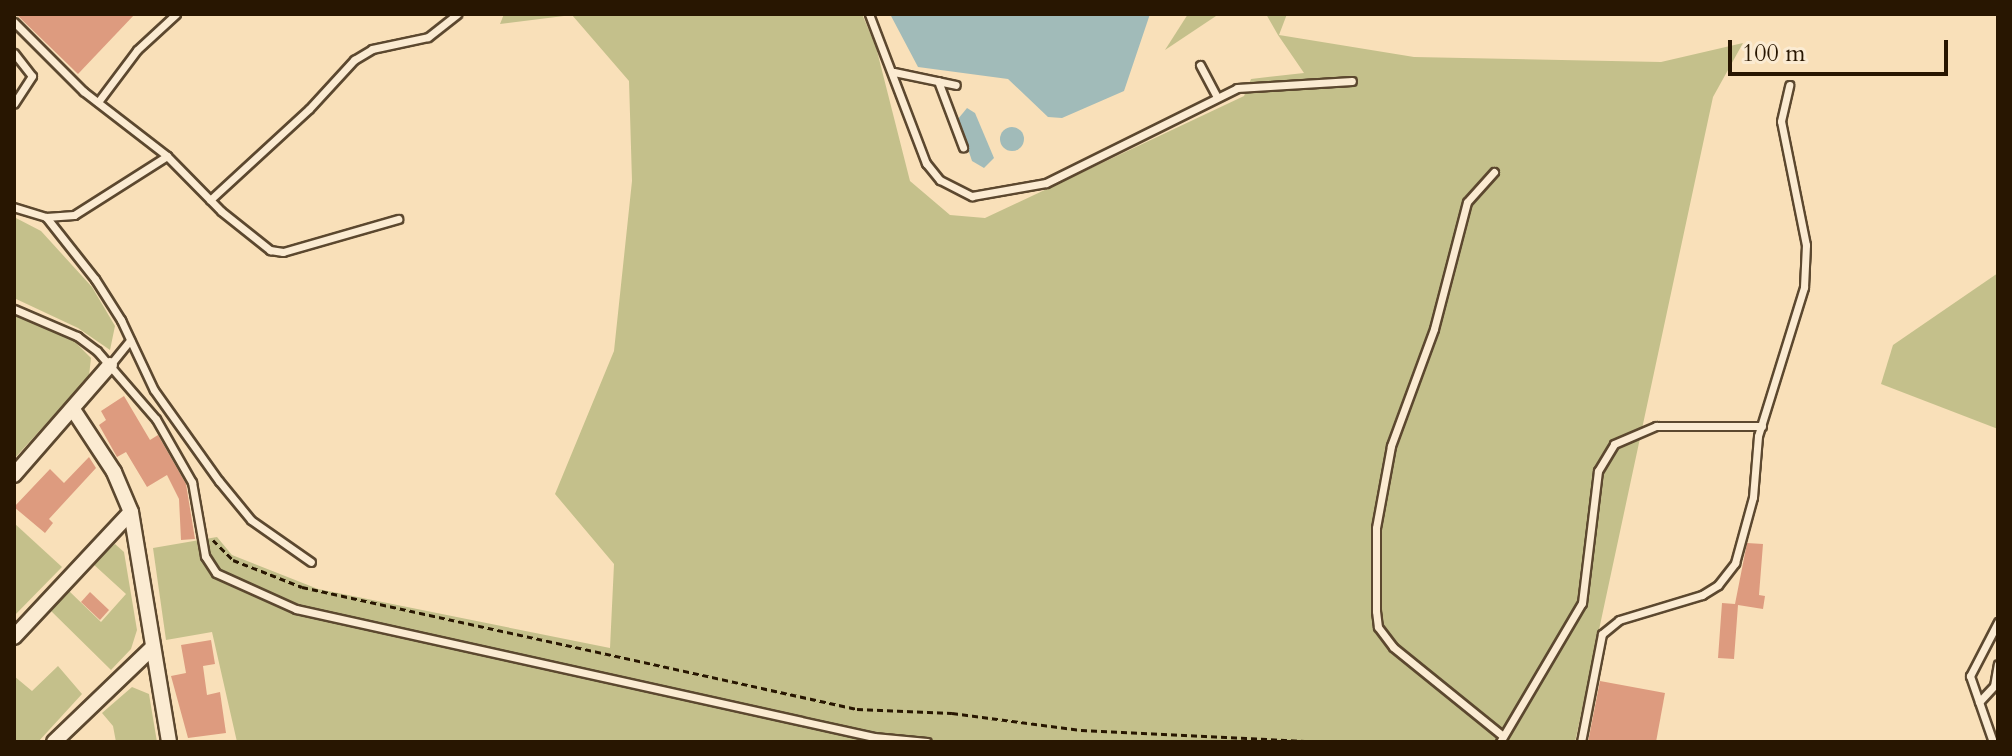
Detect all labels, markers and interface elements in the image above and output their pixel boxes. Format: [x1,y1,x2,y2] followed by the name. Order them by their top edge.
[1732,24,1952,74] scale bar
[1742,37,1806,70] text: 100 m

